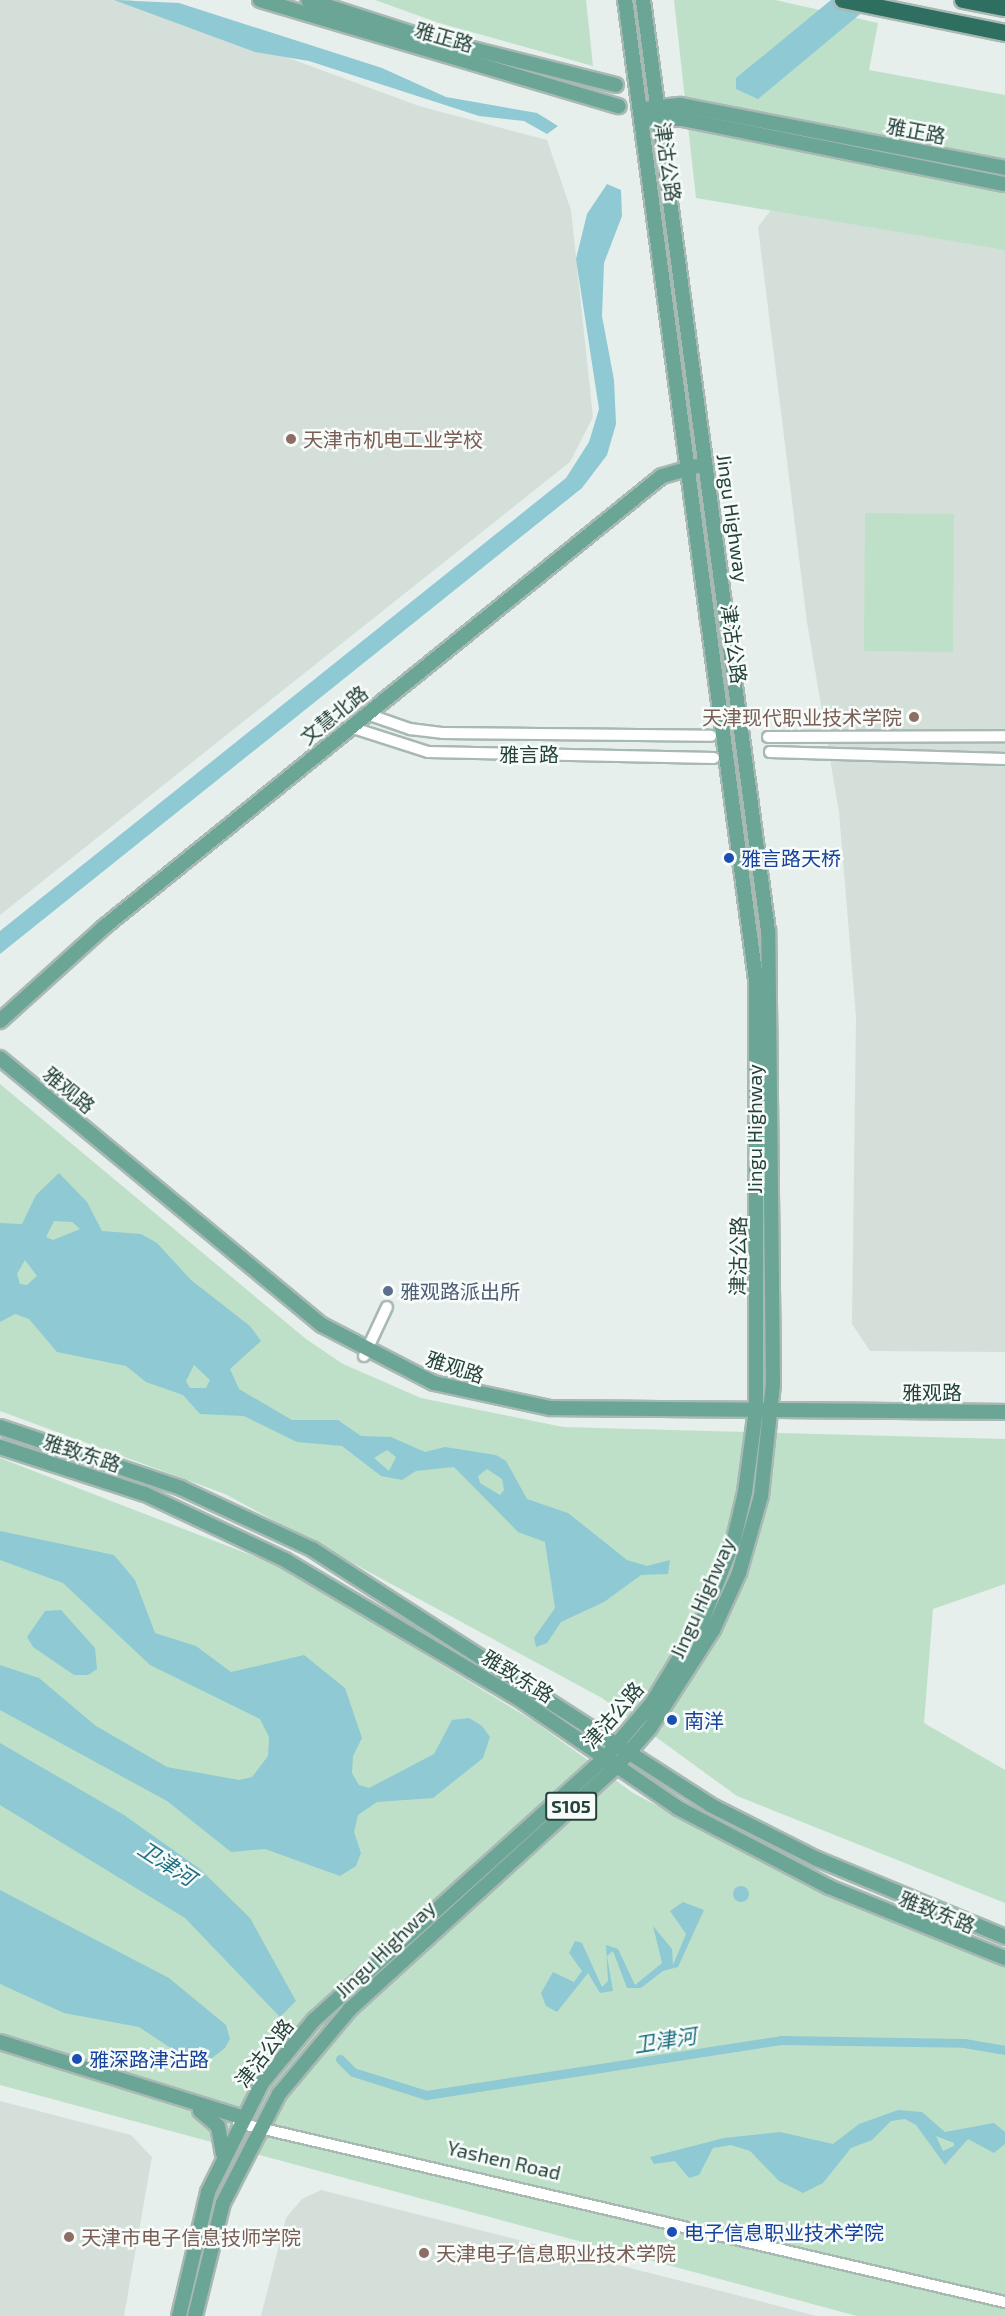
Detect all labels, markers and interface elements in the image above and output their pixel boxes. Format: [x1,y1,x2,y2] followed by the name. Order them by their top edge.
[412,17,476,57] street label: 雅正路
[884,113,948,149] street label: 雅正路
[651,121,685,203] street label: 津沽公路
[303,427,483,451] place label: 天津市机电工业学校
[284,432,298,446] marker: 天津市机电工业学校
[712,452,754,584] street label: Jingu Highway
[717,603,751,685] street label: 津沽公路
[295,681,373,749] street label: 文慧北路
[702,705,902,729] place label: 天津现代职业技术学院
[907,710,921,724] marker: 天津现代职业技术学院
[499,742,559,766] street label: 雅言路
[741,846,841,870] place label: 雅言路天桥
[722,851,736,865] marker: 雅言路天桥
[38,1062,100,1118] street label: 雅观路
[742,1064,766,1194] street label: Jingu Highway
[725,1216,751,1296] street label: 津沽公路
[400,1279,520,1303] place label: 雅观路派出所
[381,1284,395,1298] marker: 雅观路派出所
[423,1346,487,1388] street label: 雅观路
[902,1380,962,1404] street label: 雅观路
[40,1429,124,1477] street label: 雅致东路
[665,1534,739,1662] street label: Jingu Highway
[478,1645,558,1707] street label: 雅致东路
[578,1677,648,1753] street label: 津沽公路
[684,1708,724,1732] place label: 南洋
[665,1713,679,1727] marker: 南洋
[544,1791,598,1821] road number: S105
[134,1835,200,1891] water label: 卫津河
[895,1886,979,1938] street label: 雅致东路
[330,1895,440,2003] street label: Jingu Highway
[230,2014,298,2092] street label: 津沽公路
[632,2023,698,2057] water label: 卫津河
[89,2047,209,2071] place label: 雅深路津沽路
[70,2052,84,2066] marker: 雅深路津沽路
[445,2135,563,2185] street label: Yashen Road
[684,2220,884,2244] place label: 电子信息职业技术学院
[81,2225,301,2249] place label: 天津市电子信息技师学院
[665,2225,679,2239] marker: 电子信息职业技术学院
[62,2230,76,2244] marker: 天津市电子信息技师学院
[436,2241,676,2265] place label: 天津电子信息职业技术学院
[417,2246,431,2260] marker: 天津电子信息职业技术学院

